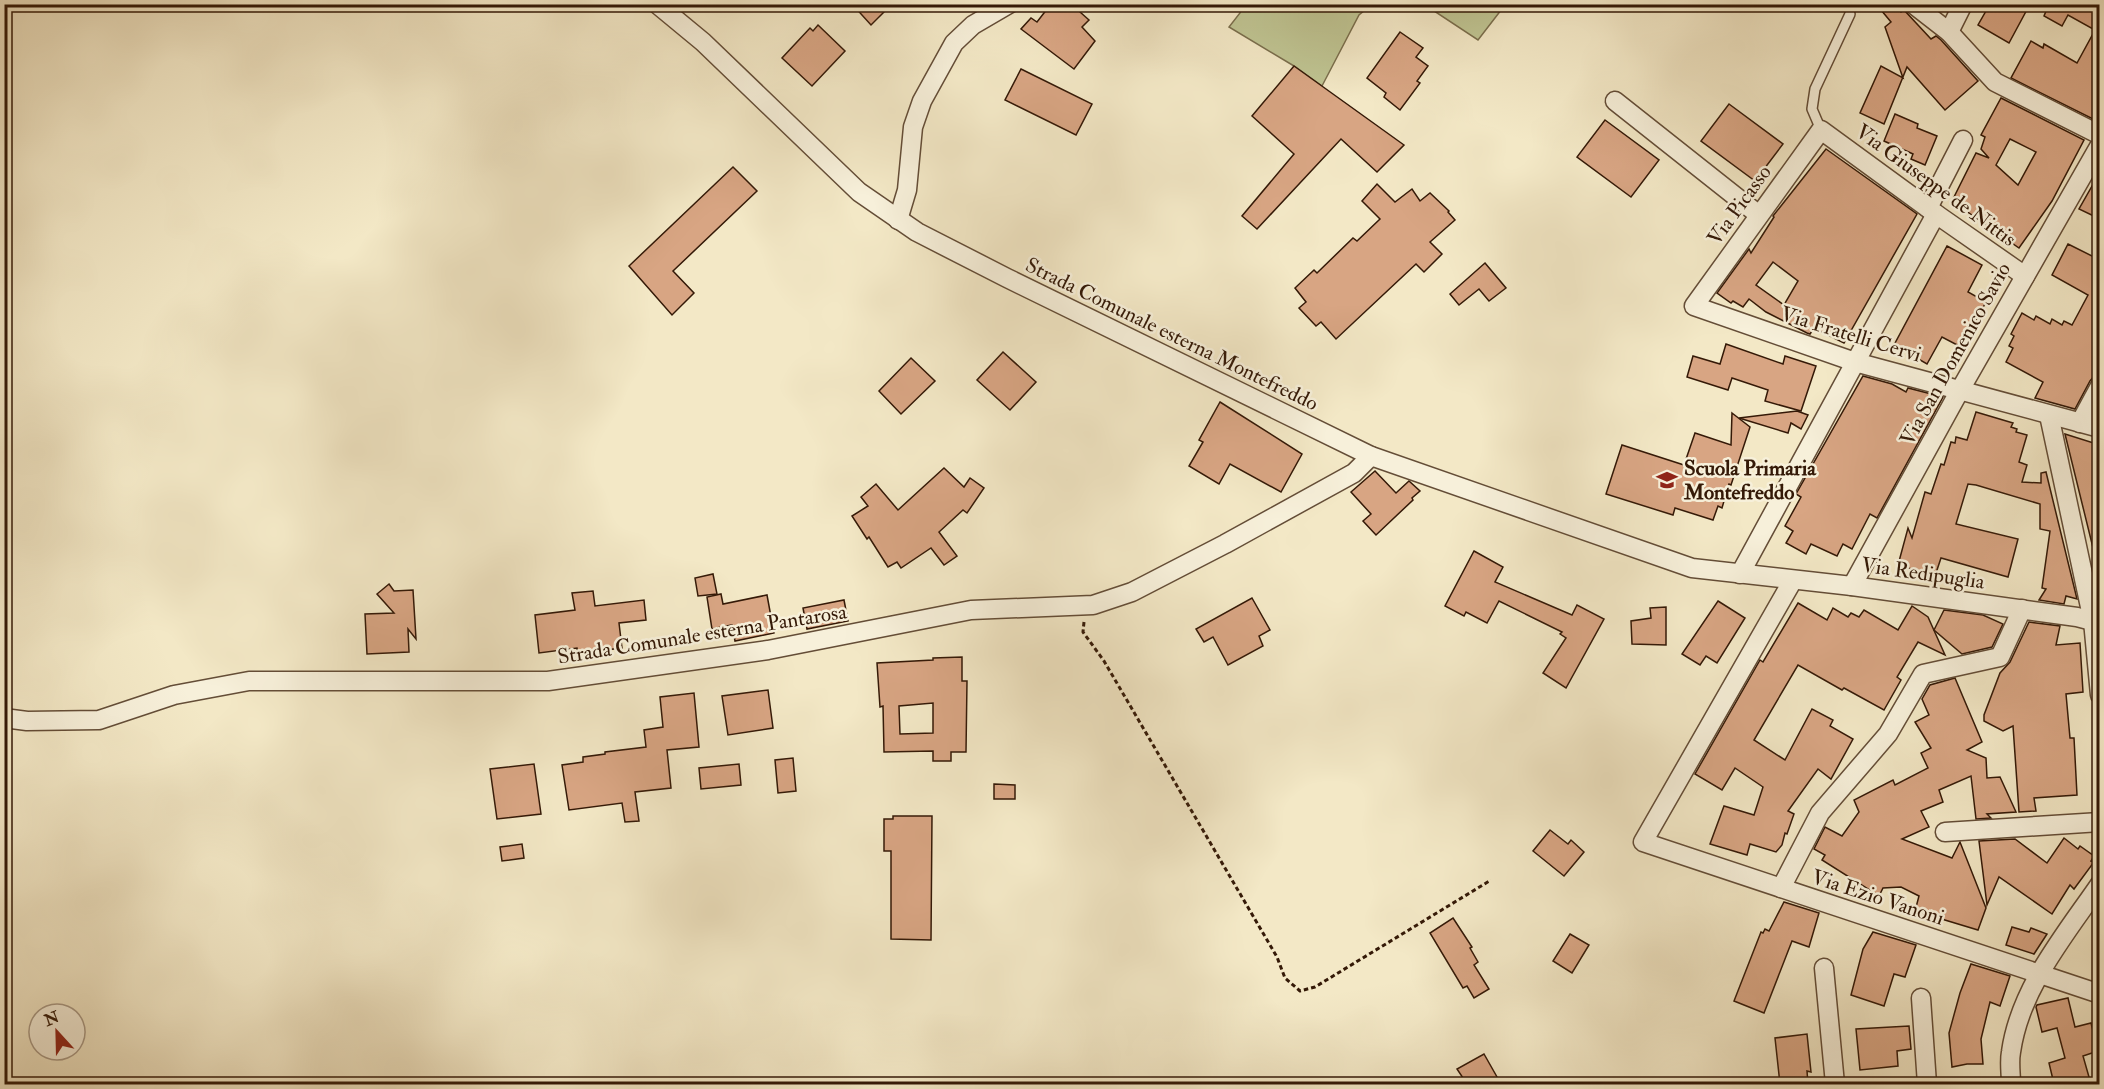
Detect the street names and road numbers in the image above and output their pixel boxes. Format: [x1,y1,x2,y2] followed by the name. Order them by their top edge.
[1850,118,2021,253] street label: Via Giuseppe de Nittis
[1701,160,1778,251] street label: Via Picasso
[1021,252,1323,417] street label: Strada Comunale esterna Montefreddo
[1894,258,2017,450] street label: Via San Domenico Savio
[1777,300,1925,369] street label: Via Fratelli Cervi
[1860,551,1987,596] street label: Via Redipuglia
[556,598,849,671] street label: Strada Comunale esterna Pantarosa
[1808,863,1948,932] street label: Via Ezio Vanoni

